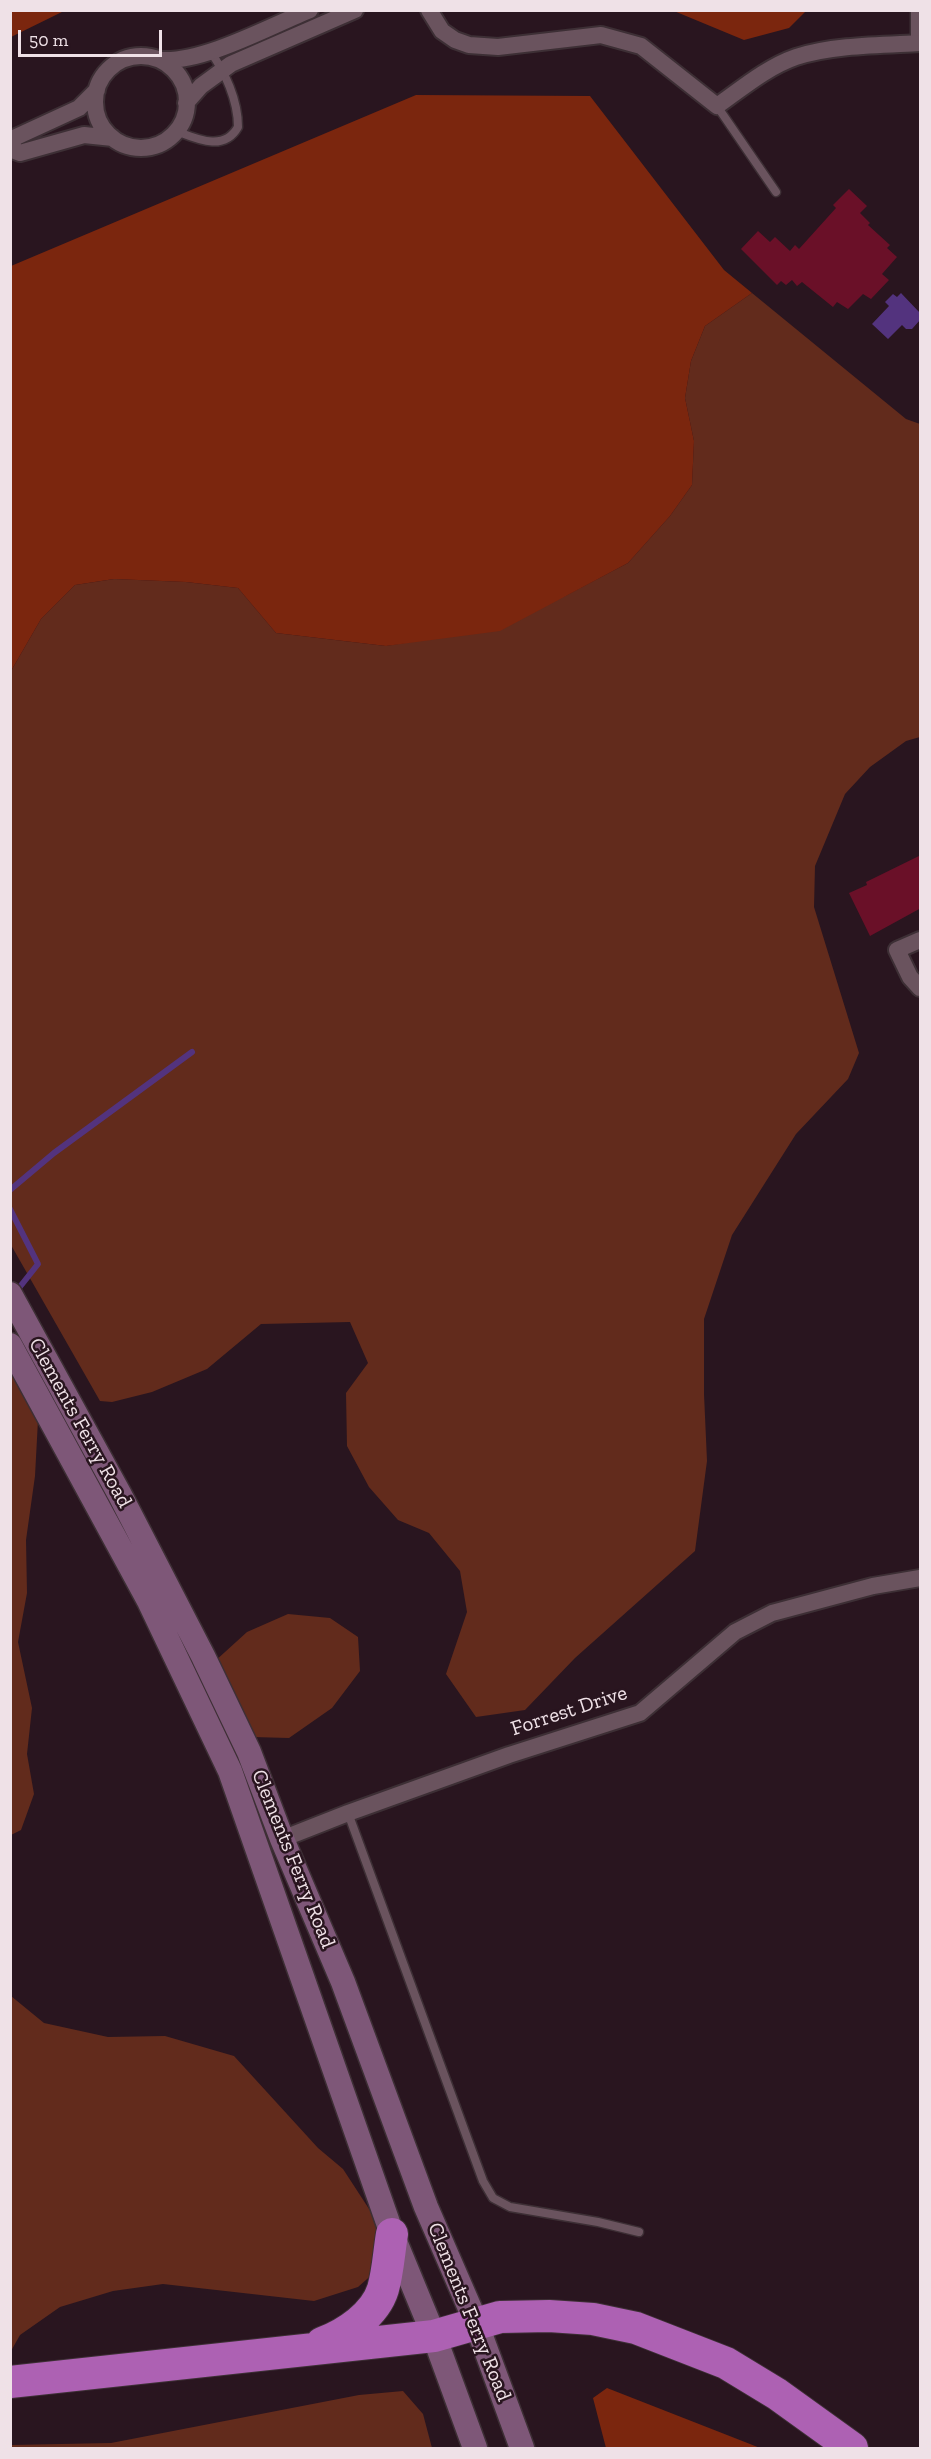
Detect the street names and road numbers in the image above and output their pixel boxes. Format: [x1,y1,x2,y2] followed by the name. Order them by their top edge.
[23,1334,137,1512] street label: Clements Ferry Road
[508,1680,630,1742] street label: Forrest Drive
[246,1766,340,1952] street label: Clements Ferry Road
[422,2219,516,2405] street label: Clements Ferry Road

